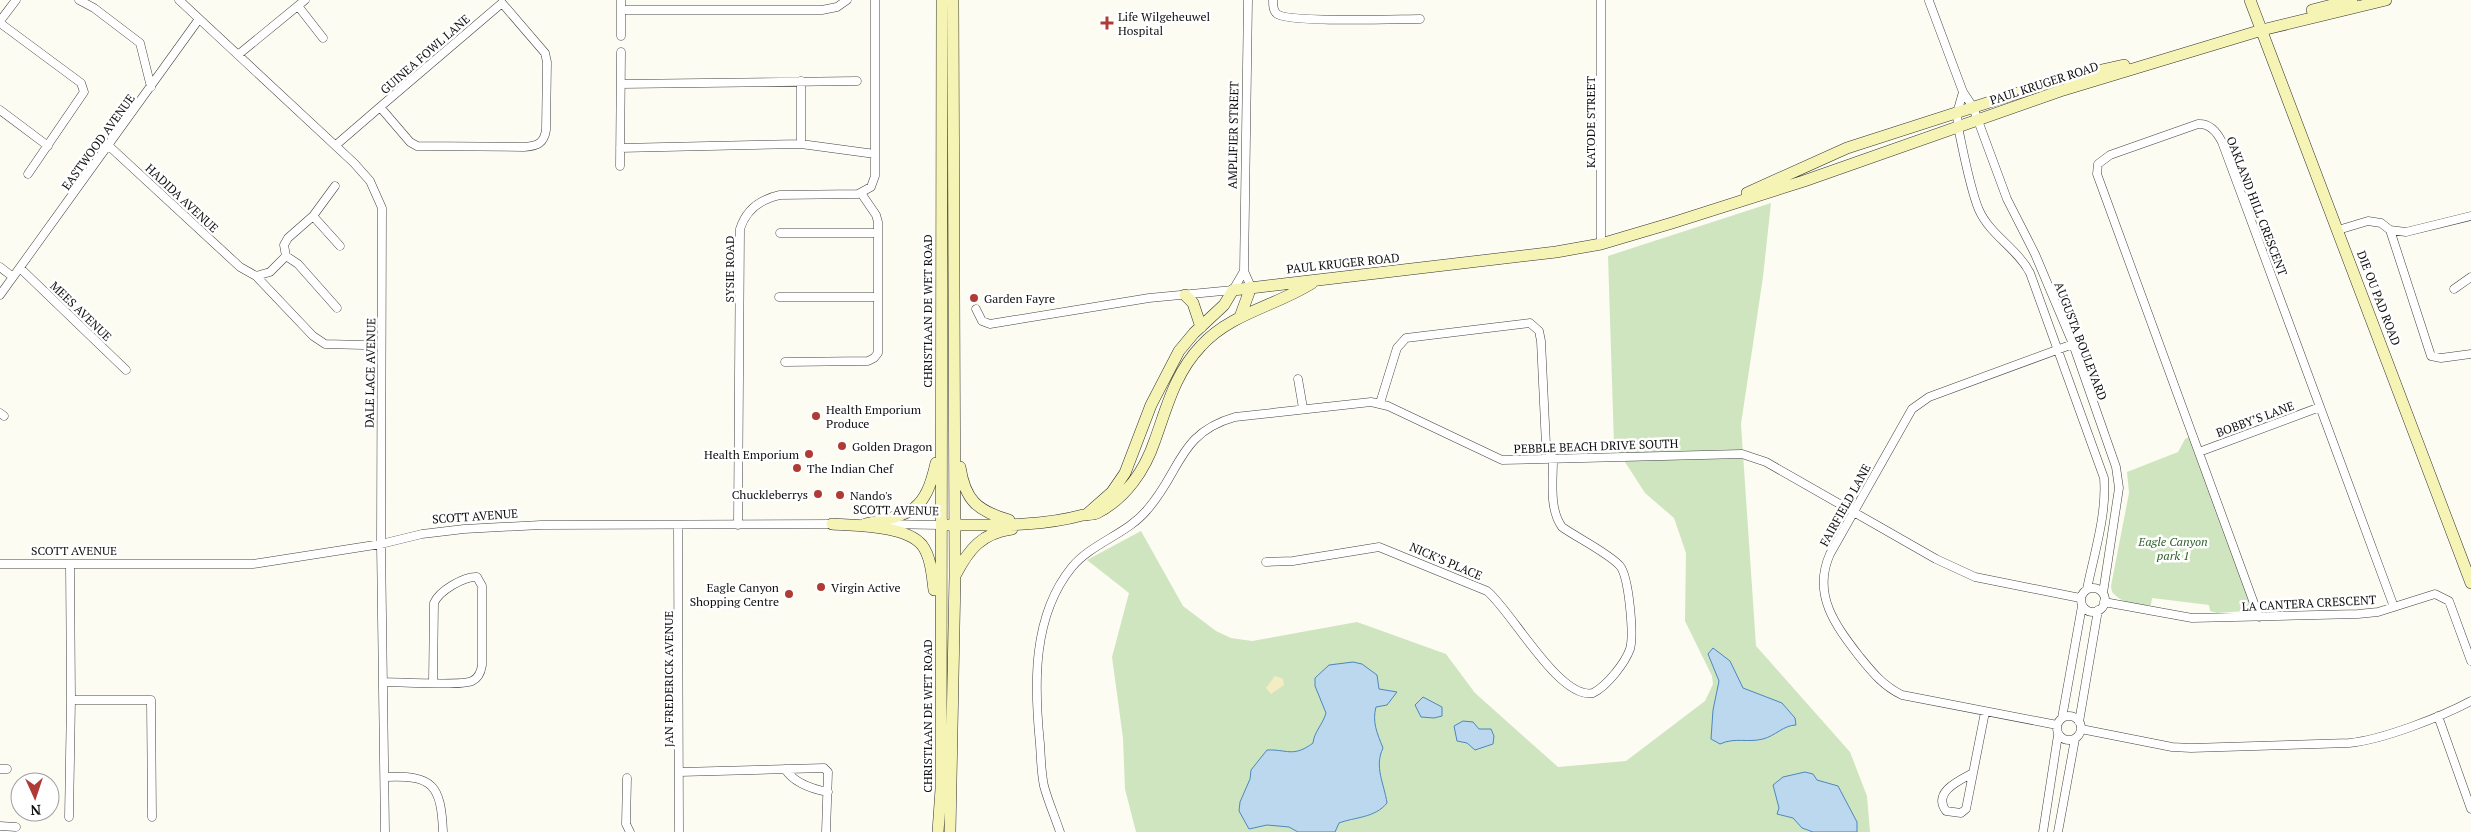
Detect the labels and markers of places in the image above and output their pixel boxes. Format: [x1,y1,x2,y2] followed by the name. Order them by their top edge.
[1118,9,1210,38] place label: Life Wilgeheuwel Hospital
[1100,16,1114,30] marker: Life Wilgeheuwel Hospital
[984,291,1055,306] place label: Garden Fayre
[968,292,980,304] marker: Garden Fayre
[826,402,922,431] place label: Health Emporium Produce
[810,410,822,422] marker: Health Emporium Produce
[852,439,933,454] place label: Golden Dragon
[836,440,848,452] marker: Golden Dragon
[704,447,800,462] place label: Health Emporium
[803,448,815,460] marker: Health Emporium
[807,461,894,476] place label: The Indian Chef
[791,462,803,474] marker: The Indian Chef
[732,487,808,502] place label: Chuckleberrys
[812,488,824,500] marker: Chuckleberrys
[850,488,892,503] place label: Nando's
[834,489,846,501] marker: Nando's
[690,580,779,609] place label: Eagle Canyon Shopping Centre
[831,580,900,595] place label: Virgin Active
[815,581,827,593] marker: Virgin Active
[783,588,795,600] marker: Eagle Canyon Shopping Centre

